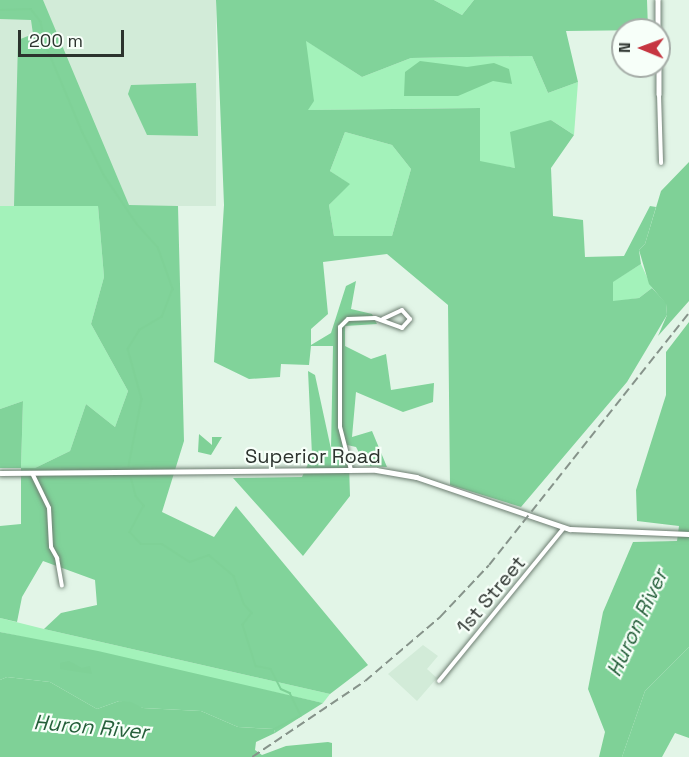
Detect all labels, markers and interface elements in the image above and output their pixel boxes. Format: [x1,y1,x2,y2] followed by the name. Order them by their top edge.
[21,18,128,56] scale bar
[611,18,671,78] north arrow
[29,29,83,52] text: 200 m
[614,42,635,53] text: N
[245,444,381,468] street label: Superior Road
[452,551,530,639] street label: 1st Street
[601,566,673,680] water label: Huron River
[33,709,149,745] water label: Huron River

